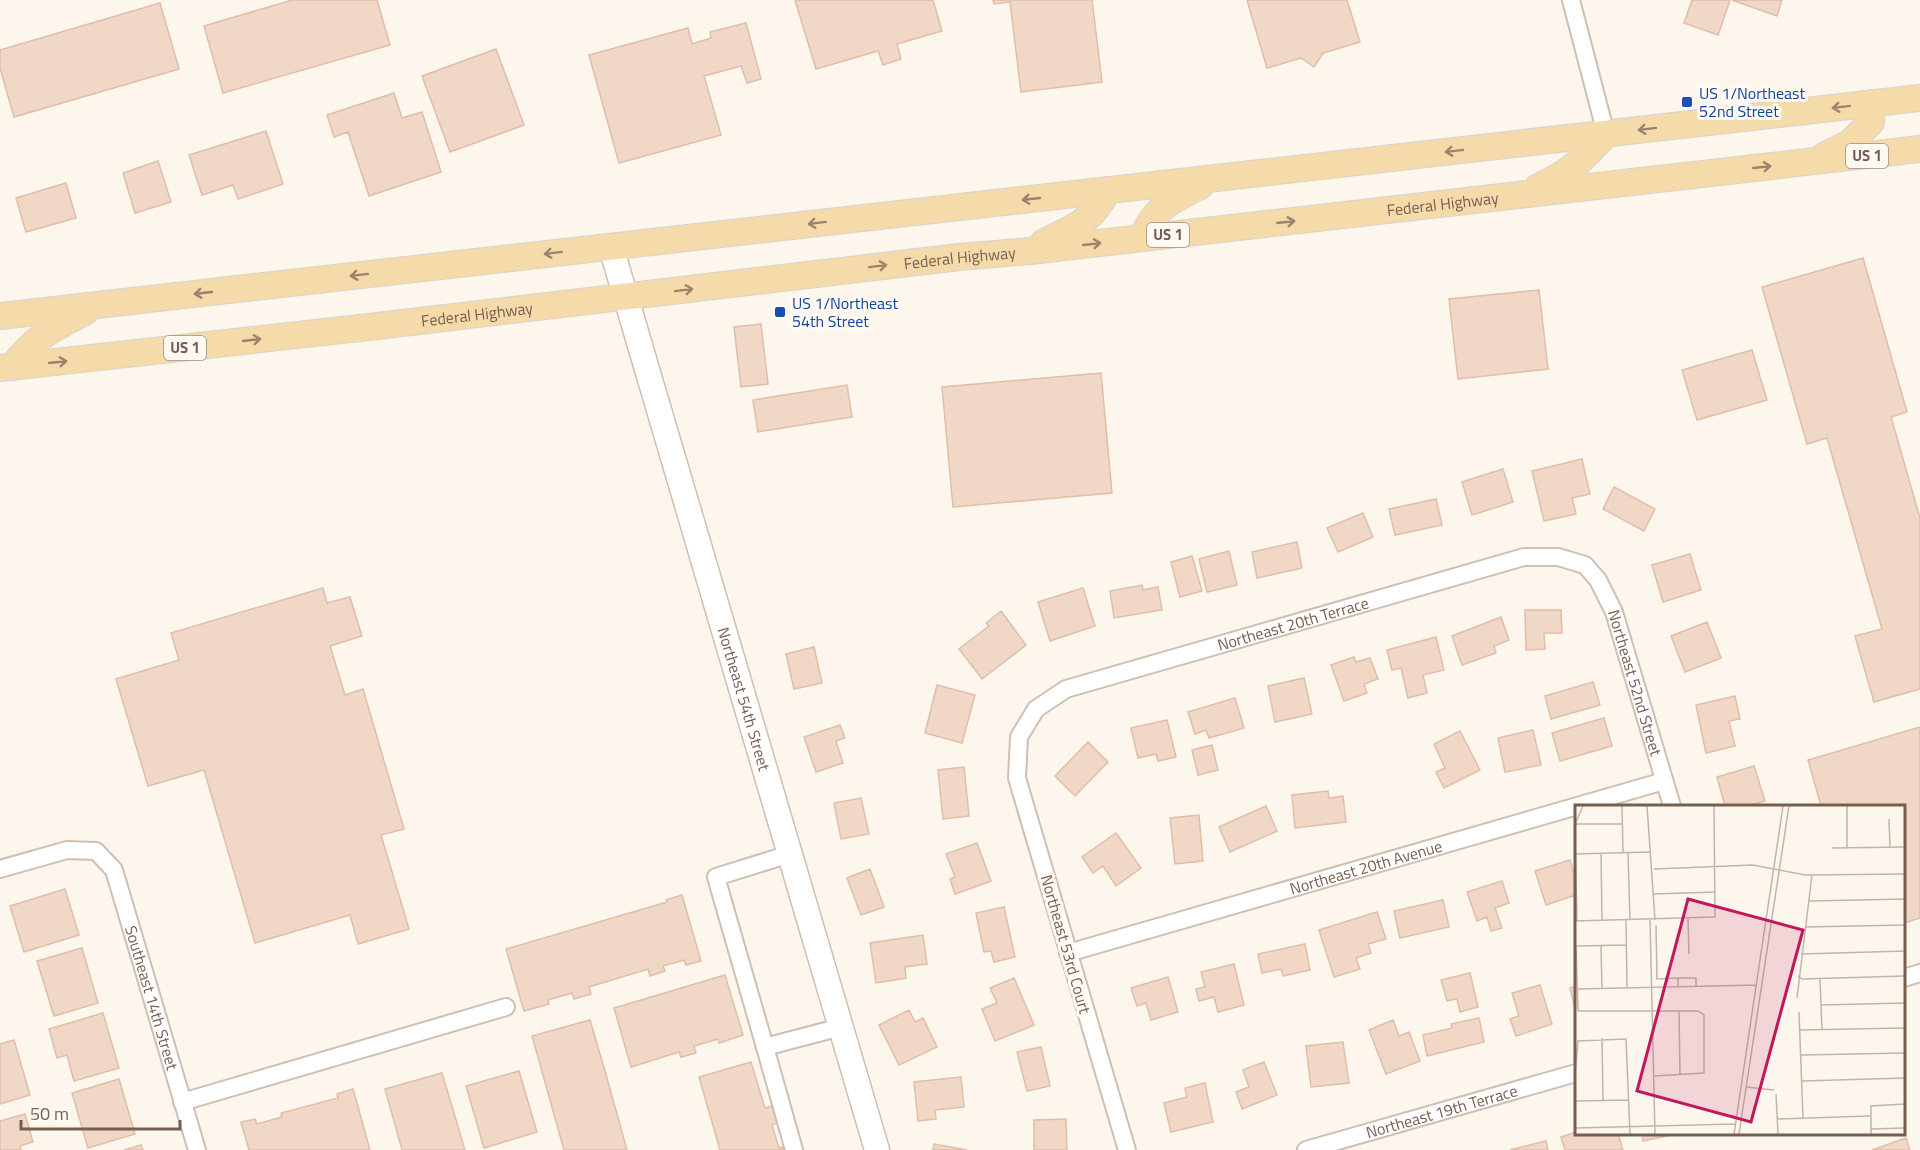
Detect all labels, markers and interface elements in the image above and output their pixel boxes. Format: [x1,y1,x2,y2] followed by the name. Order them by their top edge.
[1699,81,1806,123] place label: US 1/Northeast 52nd Street
[1680,95,1694,109] marker: US 1/Northeast 52nd Street
[1832,102,1851,113] one-way arrow
[1638,124,1658,135] one-way arrow
[1846,144,1888,168] road number: US 1
[1444,146,1464,157] one-way arrow
[1752,162,1772,173] one-way arrow
[1385,185,1500,222] street label: Federal Highway
[1021,194,1041,205] one-way arrow
[1276,216,1296,227] one-way arrow
[808,218,827,229] one-way arrow
[1147,223,1189,247] road number: US 1
[1082,238,1102,249] one-way arrow
[902,240,1017,275] street label: Federal Highway
[544,248,564,259] one-way arrow
[867,261,887,272] one-way arrow
[350,270,370,281] one-way arrow
[674,284,693,295] one-way arrow
[194,288,214,299] one-way arrow
[792,291,899,333] place label: US 1/Northeast 54th Street
[420,296,535,333] street label: Federal Highway
[773,305,787,319] marker: US 1/Northeast 54th Street
[242,335,261,346] one-way arrow
[164,336,206,360] road number: US 1
[48,356,68,367] one-way arrow
[1214,590,1372,657] street label: Northeast 20th Terrace
[1602,607,1668,759] street label: Northeast 52nd Street
[712,624,777,774] street label: Northeast 54th Street
[1575,805,1905,1135] inset map
[1287,834,1445,900] street label: Northeast 20th Avenue
[1035,872,1097,1017] street label: Northeast 53rd Court
[119,923,185,1073] street label: Southeast 14th Street
[1363,1078,1520,1144] street label: Northeast 19th Terrace
[21,1093,180,1131] scale bar
[30,1100,69,1127] text: 50 m

